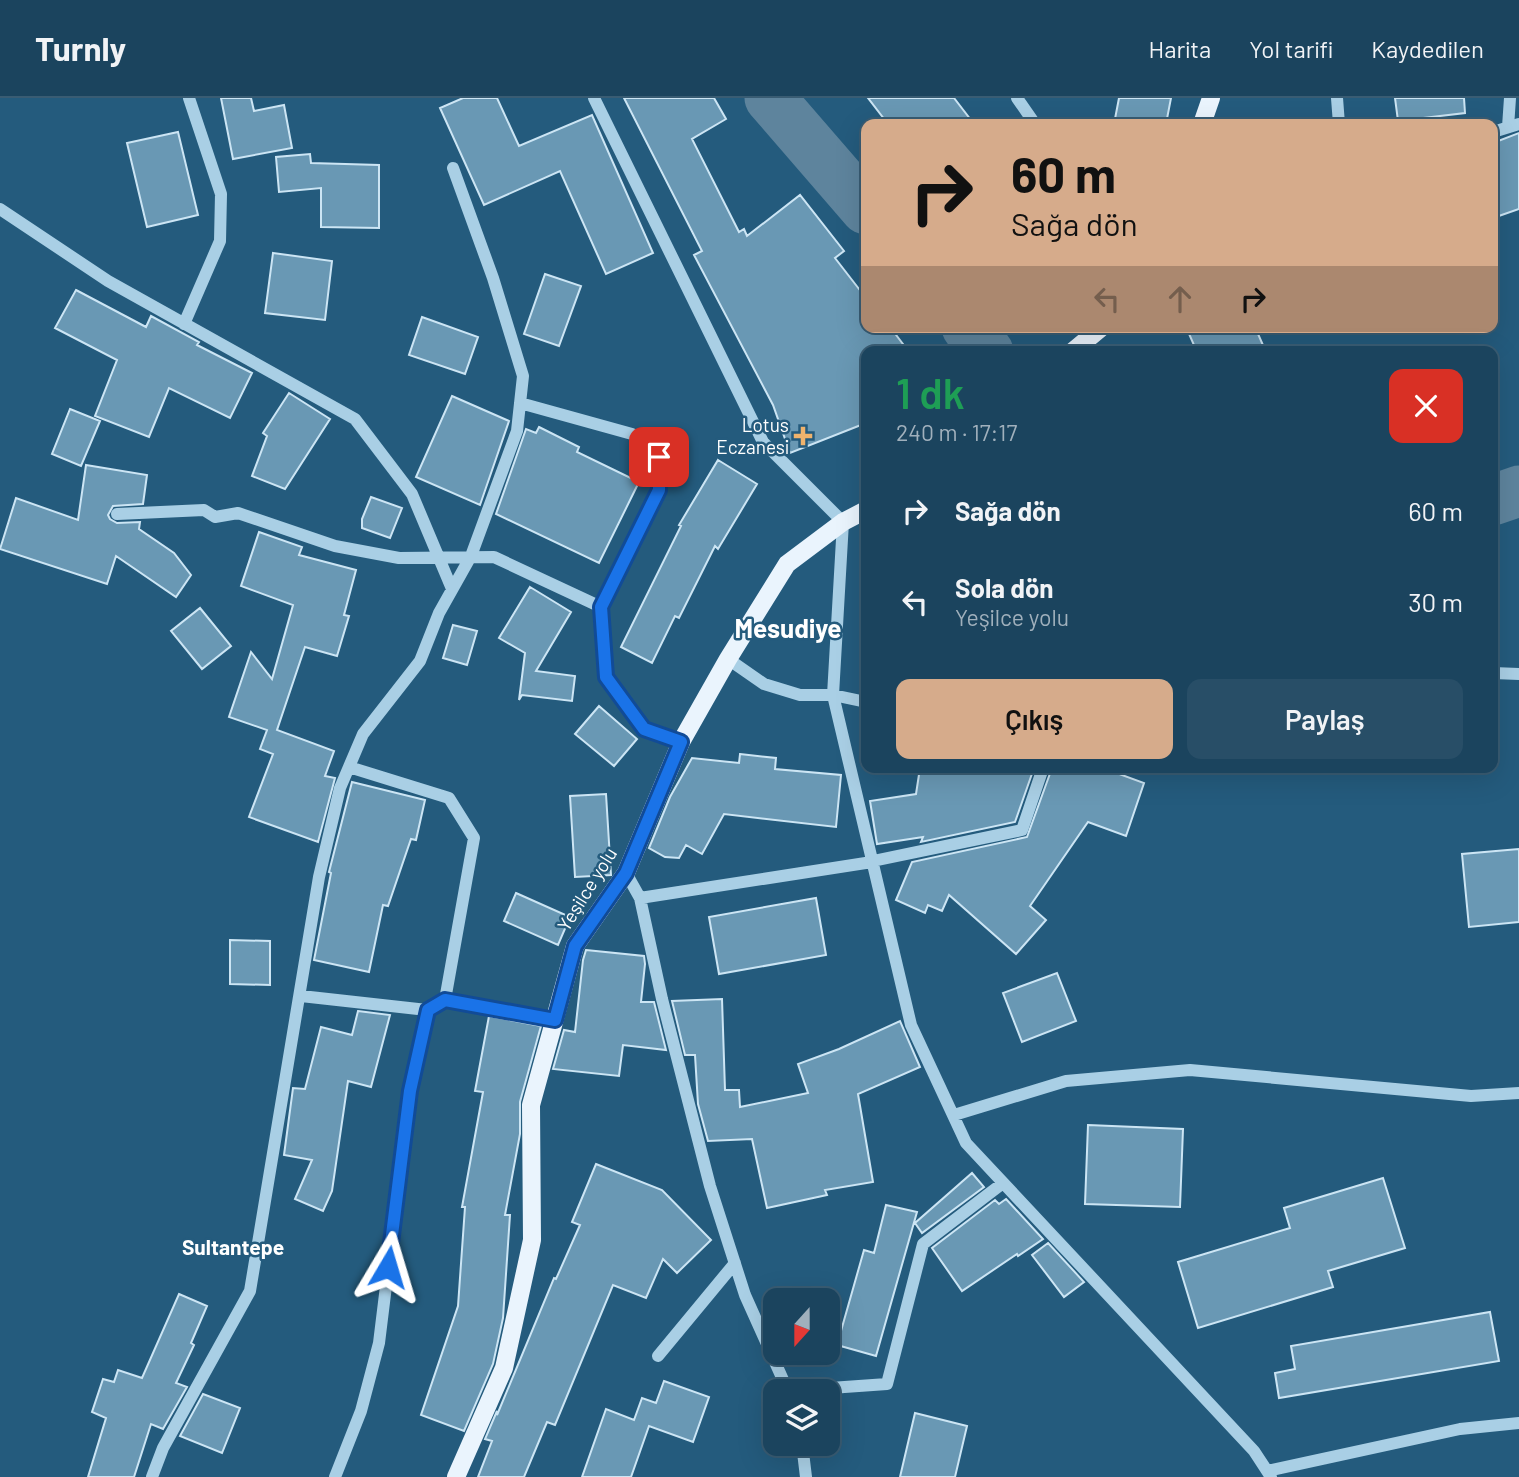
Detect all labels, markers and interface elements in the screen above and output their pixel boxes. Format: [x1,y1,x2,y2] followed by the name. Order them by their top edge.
[35,28,126,68] text: Turnly
[1148,34,1211,63] text: Harita
[1249,34,1333,63] text: Yol tarifi
[1371,34,1484,63] text: Kaydedilen
[1011,144,1116,203] text: 60 m
[896,147,987,238] icon: right
[1011,204,1138,242] text: Sağa dön
[1088,280,1126,318] icon: left
[1161,280,1199,318] icon: ahead
[1234,280,1272,318] icon: right
[896,367,965,417] text: 1 dk
[1389,369,1463,443] button: close
[716,413,789,458] place label: Lotus Eczanesi
[896,418,1017,446] text: 240 m · 17:17
[629,427,689,487] pin
[795,428,811,444] marker: Lotus Eczanesi
[640,438,678,476] icon: arrive
[896,492,934,530] icon: right
[955,495,1061,526] text: Sağa dön
[1408,495,1463,526] text: 60 m
[955,572,1053,603] text: Sola dön
[896,583,934,621] icon: left
[1408,586,1463,617] text: 30 m
[955,603,1069,631] text: Yeşilce yolu
[734,612,842,643] district label: Mesudiye
[896,679,1173,759] button: Çıkış
[1187,679,1463,759] button: Paylaş
[552,843,621,935] street label: Yeşilce yolu
[351,1230,425,1304] position arrow
[182,1234,284,1259] district label: Sultantepe
[763,1288,840,1365] north arrow
[763,1288,840,1456] map controls
[763,1379,840,1456] button: layers

